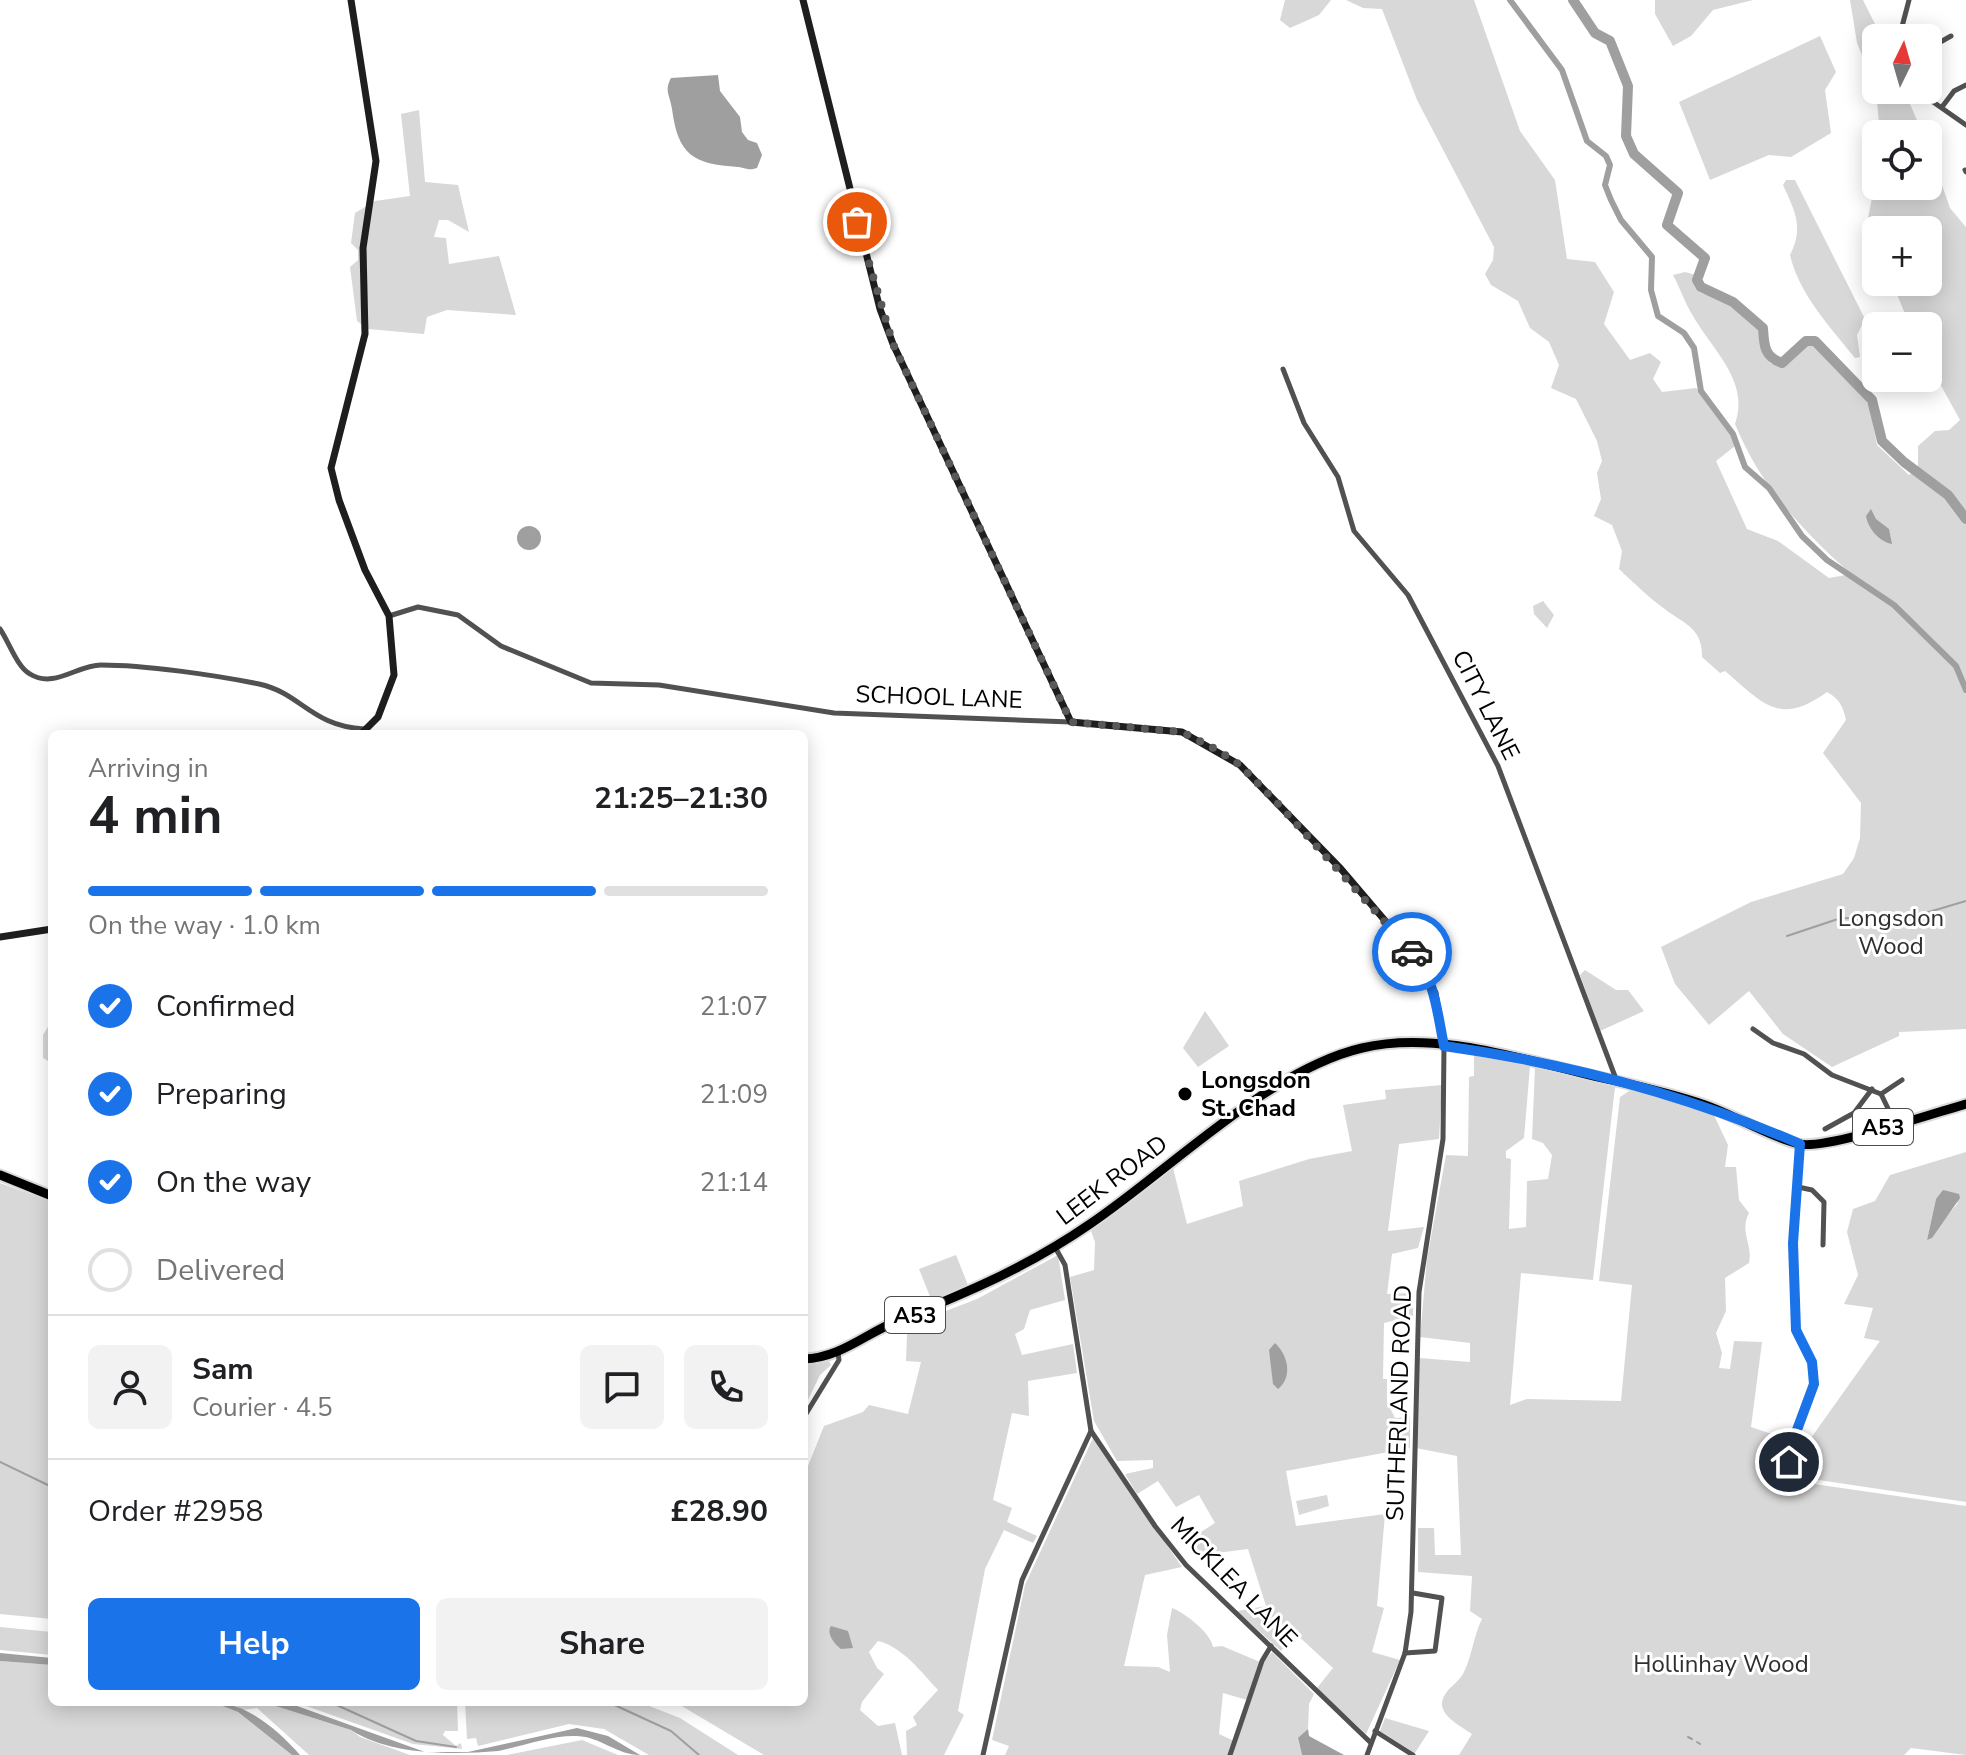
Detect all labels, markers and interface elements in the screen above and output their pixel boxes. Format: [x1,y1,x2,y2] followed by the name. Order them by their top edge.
[1862,24,1942,104] north arrow
[1862,24,1942,392] map controls
[1862,120,1942,200] button: locate
[823,188,891,256] pin
[835,200,879,244] icon: bag
[1862,216,1942,296] button: +
[1862,312,1942,392] button: −
[1445,645,1527,765] street label: CITY LANE
[855,678,1023,716] street label: SCHOOL LANE
[88,751,209,786] text: Arriving in
[594,778,768,819] text: 21:25–21:30
[88,780,223,851] text: 4 min
[1838,902,1944,962] park label: Longsdon Wood
[88,908,321,943] text: On the way · 1.0 km
[1372,912,1452,992] courier
[1390,930,1434,974] icon: car
[88,984,132,1028] icon: check
[156,986,296,1027] text: Confirmed
[700,989,768,1024] text: 21:07
[1201,1064,1311,1124] place label: Longsdon St. Chad
[88,1072,132,1116] icon: check
[156,1074,287,1115] text: Preparing
[700,1077,768,1112] text: 21:09
[1176,1085,1194,1103] marker: Longsdon St. Chad
[1853,1109,1913,1145] road number: A53
[1050,1128,1174,1232] street label: LEEK ROAD
[88,1160,132,1204] icon: check
[156,1162,311,1203] text: On the way
[700,1165,768,1200] text: 21:14
[156,1250,285,1291] text: Delivered
[1379,1284,1419,1522] street label: SUTHERLAND ROAD
[885,1297,945,1333] road number: A53
[88,1345,172,1429] button: person
[580,1345,664,1429] button: chat
[684,1345,768,1429] button: phone
[192,1349,254,1390] text: Sam
[192,1390,333,1425] text: Courier · 4.5
[1755,1428,1823,1496] pin
[1767,1440,1811,1484] icon: home
[88,1491,263,1532] text: Order #2958
[671,1491,768,1532] text: £28.90
[1163,1510,1305,1654] street label: MICKLEA LANE
[88,1598,420,1690] button: Help
[436,1598,768,1690] button: Share
[1633,1648,1809,1680] park label: Hollinhay Wood

